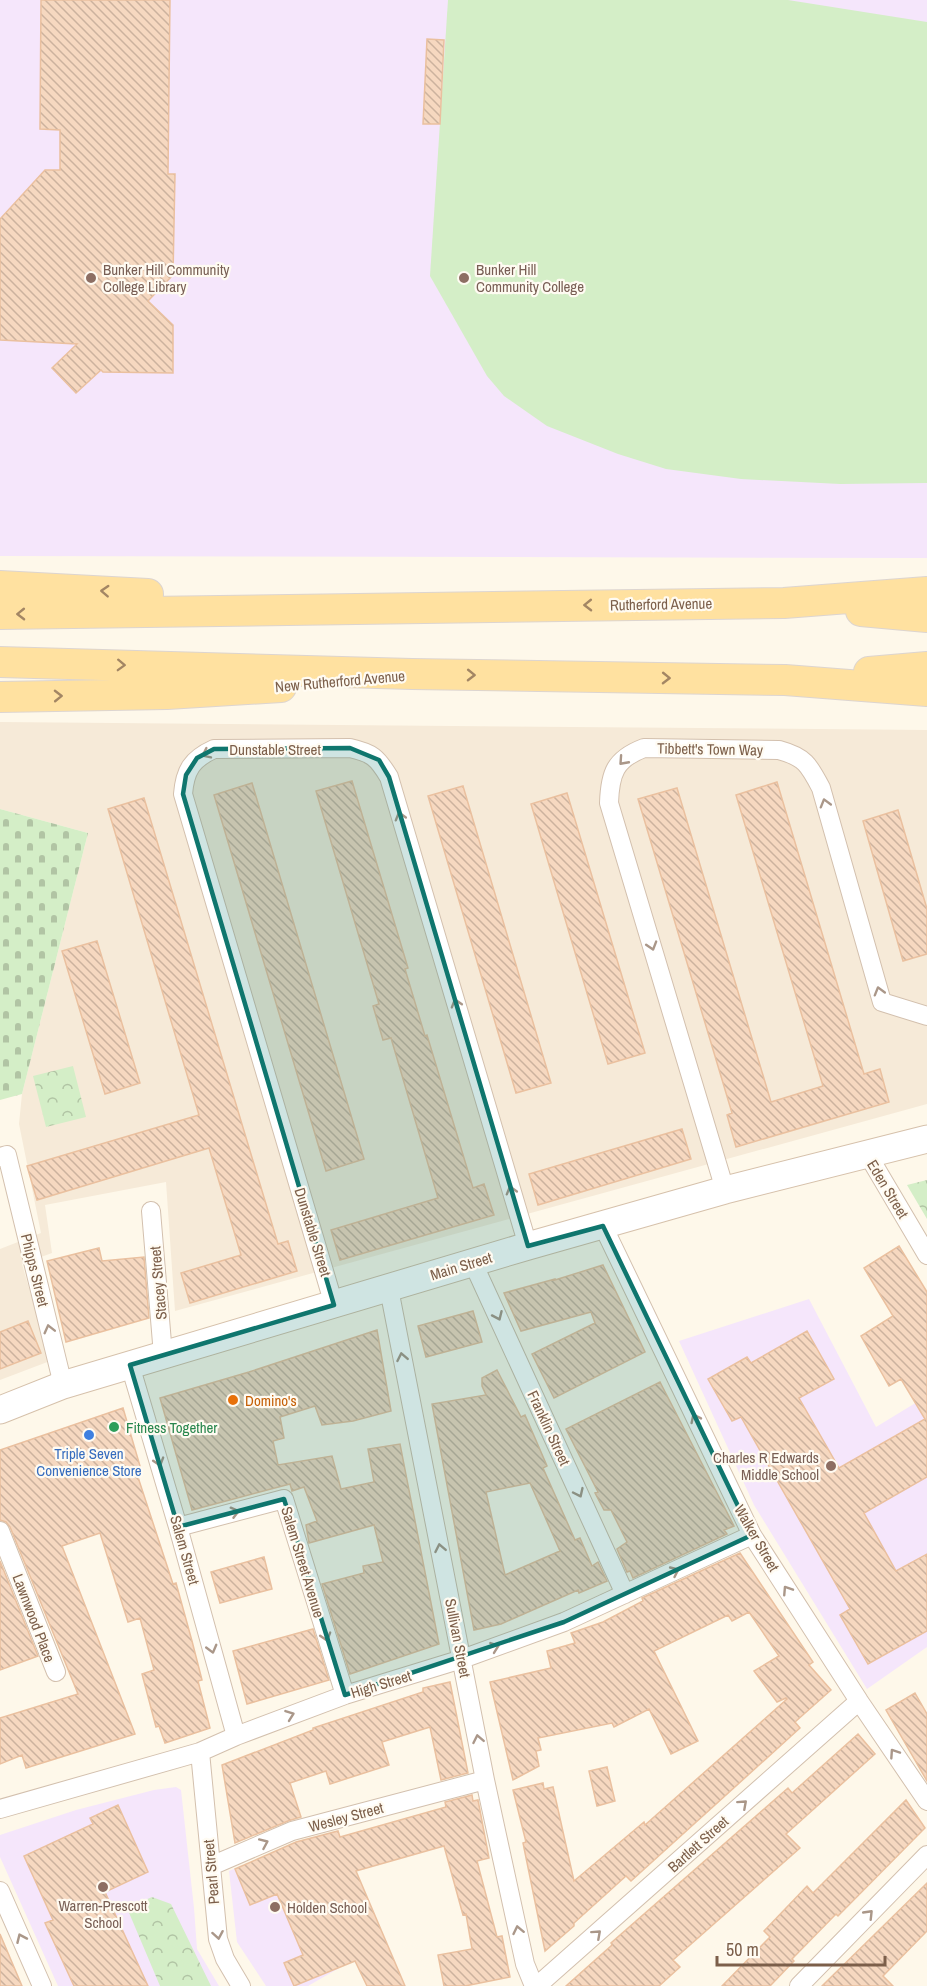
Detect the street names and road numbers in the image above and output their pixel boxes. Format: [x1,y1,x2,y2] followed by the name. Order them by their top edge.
[610,593,713,615] street label: Rutherford Avenue
[274,665,406,697] street label: New Rutherford Avenue
[657,738,764,760] street label: Tibbett's Town Way
[229,739,321,760] street label: Dunstable Street
[862,1156,914,1223] street label: Eden Street
[290,1185,337,1279] street label: Dunstable Street
[16,1231,54,1309] street label: Phipps Street
[144,1245,172,1321] street label: Stacey Street
[428,1246,495,1285] street label: Main Street
[522,1387,576,1470] street label: Franklin Street
[729,1501,785,1576] street label: Walker Street
[276,1504,330,1620] street label: Salem Street Avenue
[165,1513,205,1588] street label: Salem Street
[8,1571,61,1665] street label: Lawnwood Place
[440,1597,476,1680] street label: Sullivan Street
[348,1665,414,1703] street label: High Street
[306,1797,386,1837] street label: Wesley Street
[663,1811,733,1877] street label: Bartlett Street
[198,1838,224,1905] street label: Pearl Street

